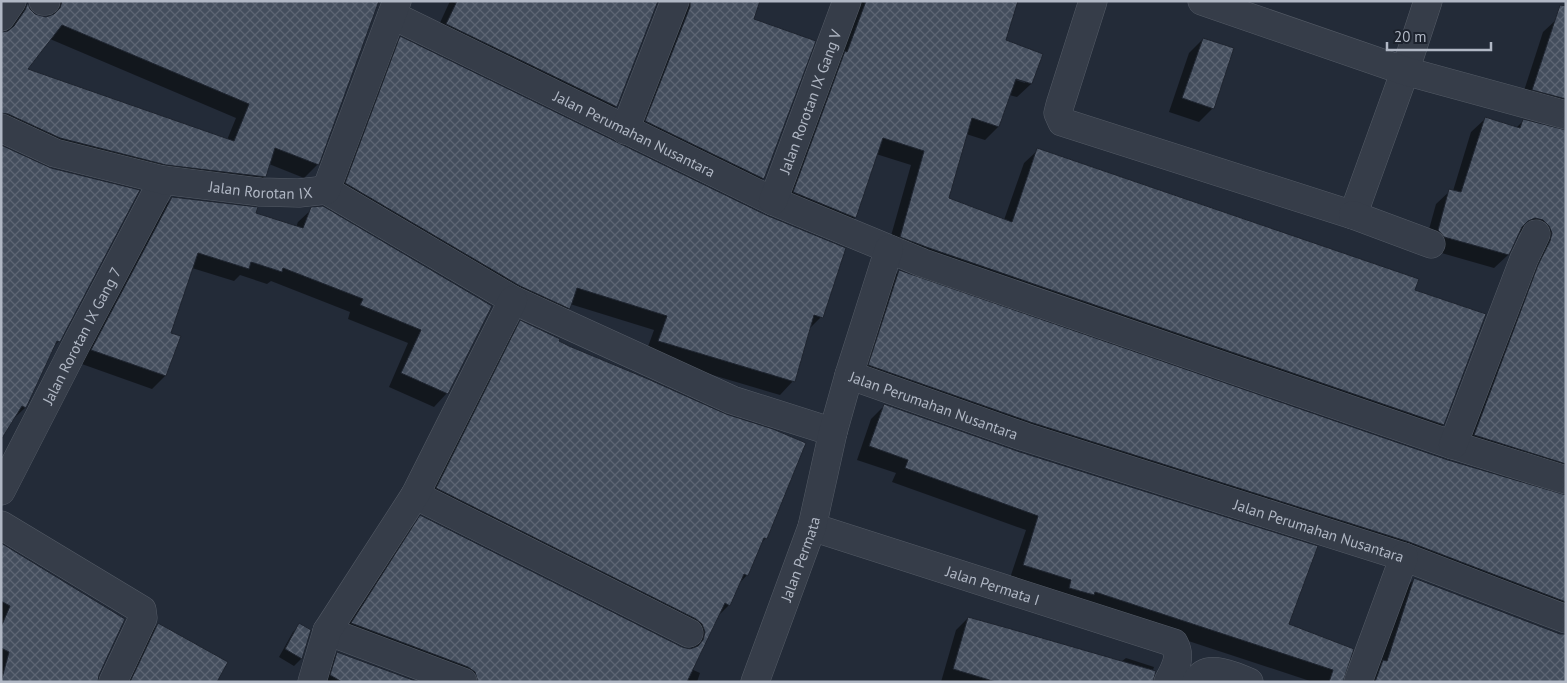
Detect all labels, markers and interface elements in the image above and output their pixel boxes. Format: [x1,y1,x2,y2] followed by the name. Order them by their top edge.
[1387,20,1491,52] scale bar
[774,26,845,177] street label: Jalan Rorotan IX Gang V
[1394,27,1427,46] text: 20 m
[550,86,719,181] street label: Jalan Perumahan Nusantara
[207,176,313,202] street label: Jalan Rorotan IX
[37,264,125,408] street label: Jalan Rorotan IX Gang 7
[846,366,1021,443] street label: Jalan Perumahan Nusantara
[1231,494,1406,566] street label: Jalan Perumahan Nusantara
[776,515,823,605] street label: Jalan Permata
[943,561,1042,609] street label: Jalan Permata I

